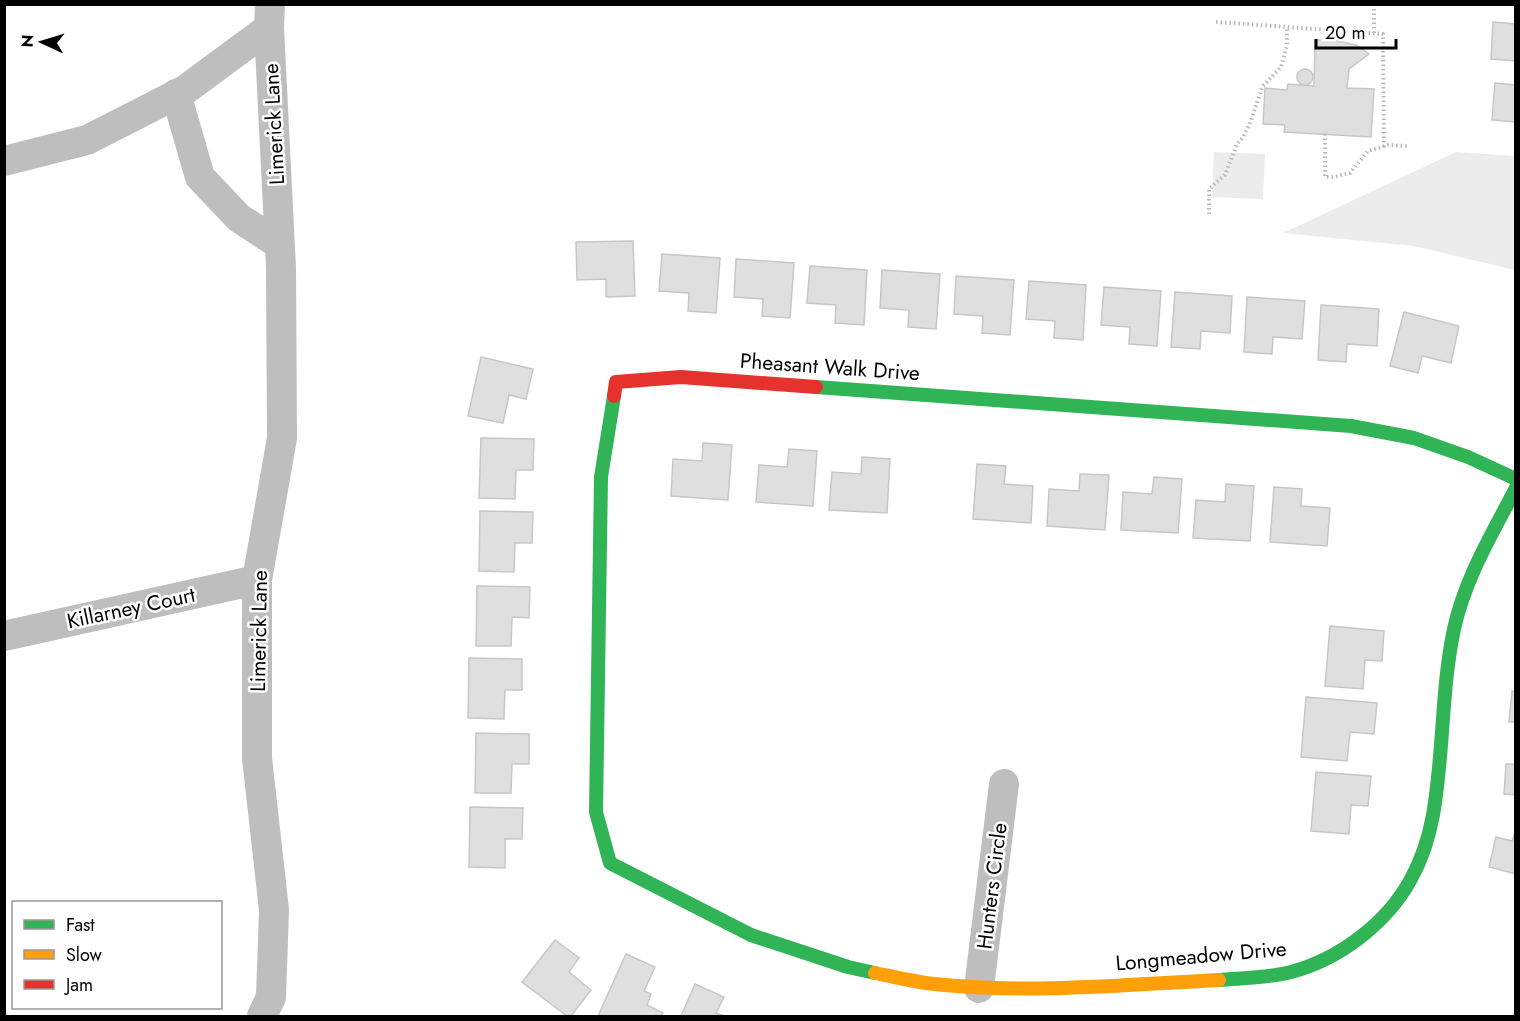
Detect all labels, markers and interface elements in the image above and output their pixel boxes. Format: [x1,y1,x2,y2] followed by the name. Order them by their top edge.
[12,12,72,72] north arrow
[1316,12,1396,50] scale bar
[1325,20,1365,46] text: 20 m
[16,34,39,48] text: N
[256,62,292,186] street label: Limerick Lane
[739,346,921,388] street label: Pheasant Walk Drive
[243,570,275,692] street label: Limerick Lane
[64,580,198,636] street label: Killarney Court
[969,821,1015,951] street label: Hunters Circle
[12,901,222,1009] legend
[66,912,95,938] text: Fast
[1114,934,1288,978] street label: Longmeadow Drive
[66,942,103,968] text: Slow
[64,972,93,998] text: Jam

